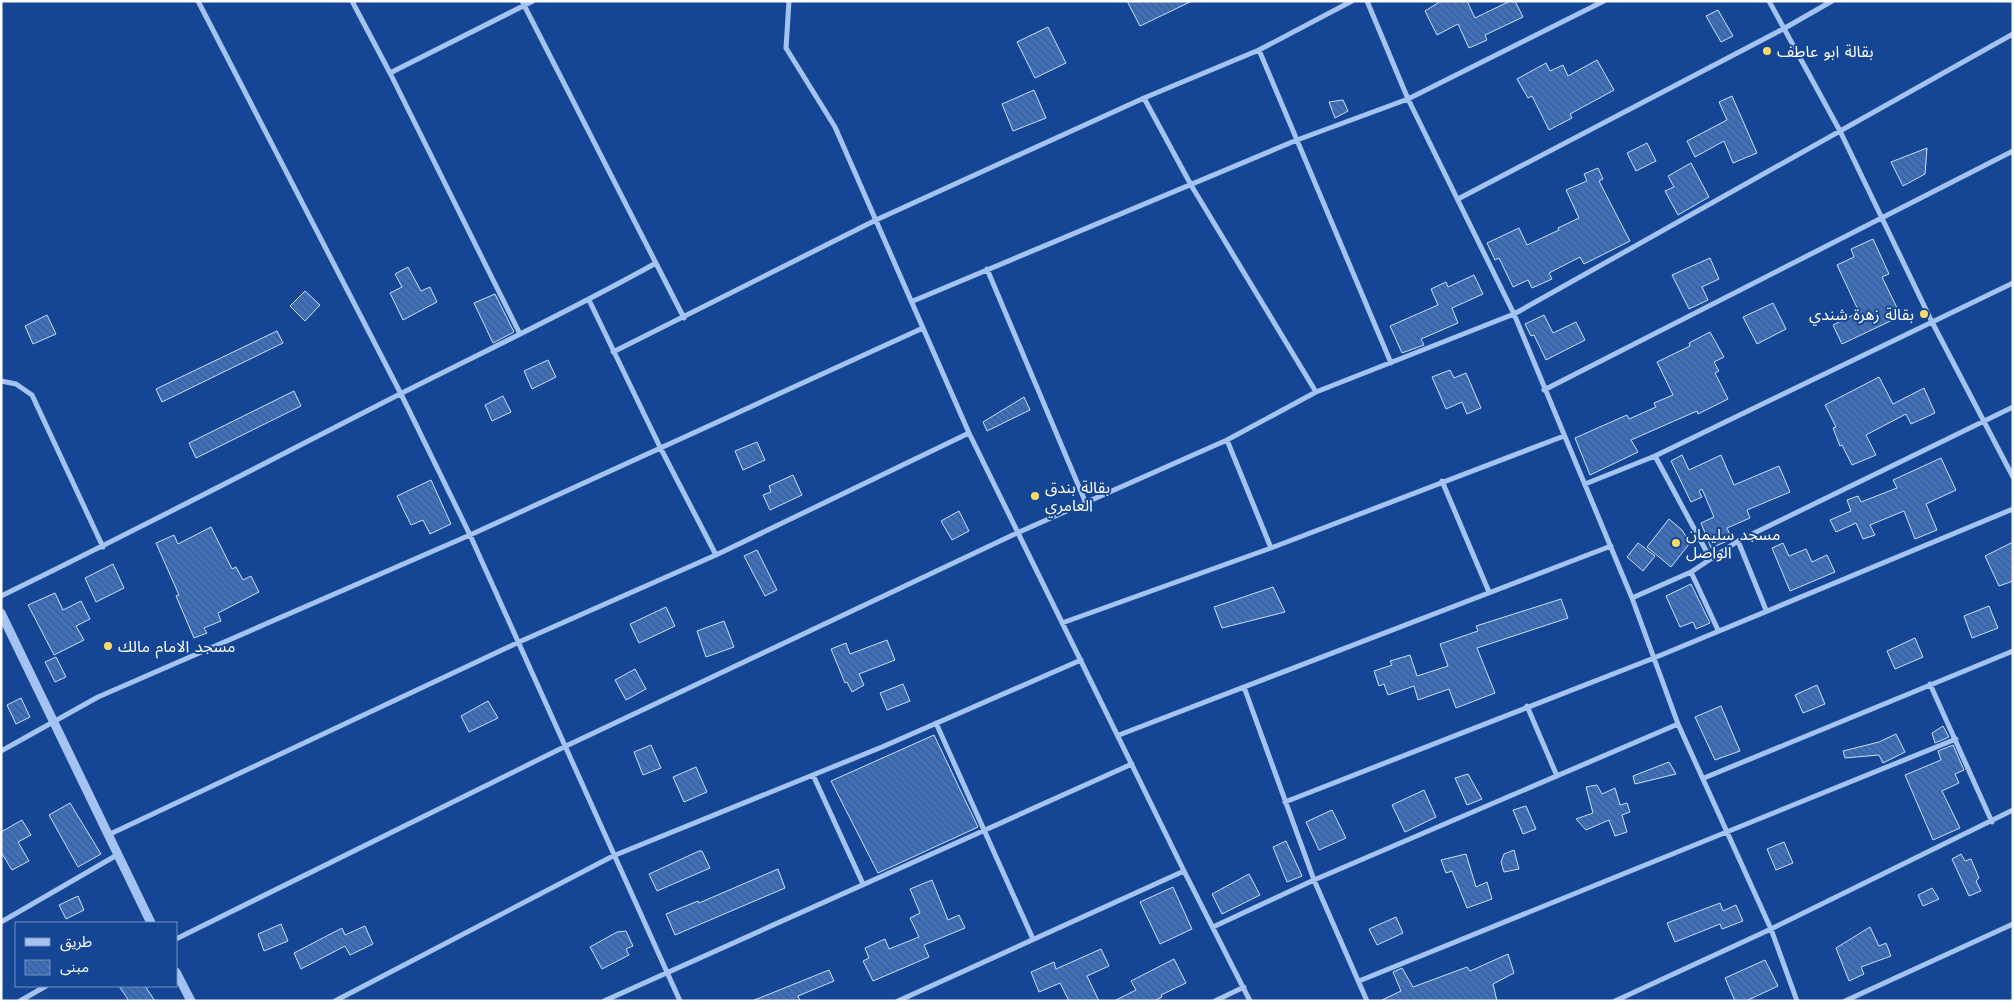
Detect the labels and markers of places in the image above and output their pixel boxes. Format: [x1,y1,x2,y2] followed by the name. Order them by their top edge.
[1777,42,1874,61] place label: بقالة ابو عاطف
[1761,45,1773,57] marker: بقالة ابو عاطف
[1809,305,1914,326] place label: بقالة زهرة شندي
[1918,308,1930,320] marker: بقالة زهرة شندي
[1045,478,1110,517] place label: بقالة بندق العامري
[1029,490,1041,502] marker: بقالة بندق العامري
[1686,525,1780,562] place label: مسجد سليمان الواصل
[1670,537,1682,549] marker: مسجد سليمان الواصل
[118,637,236,659] place label: مسجد الامام مالك
[102,640,114,652] marker: مسجد الامام مالك

